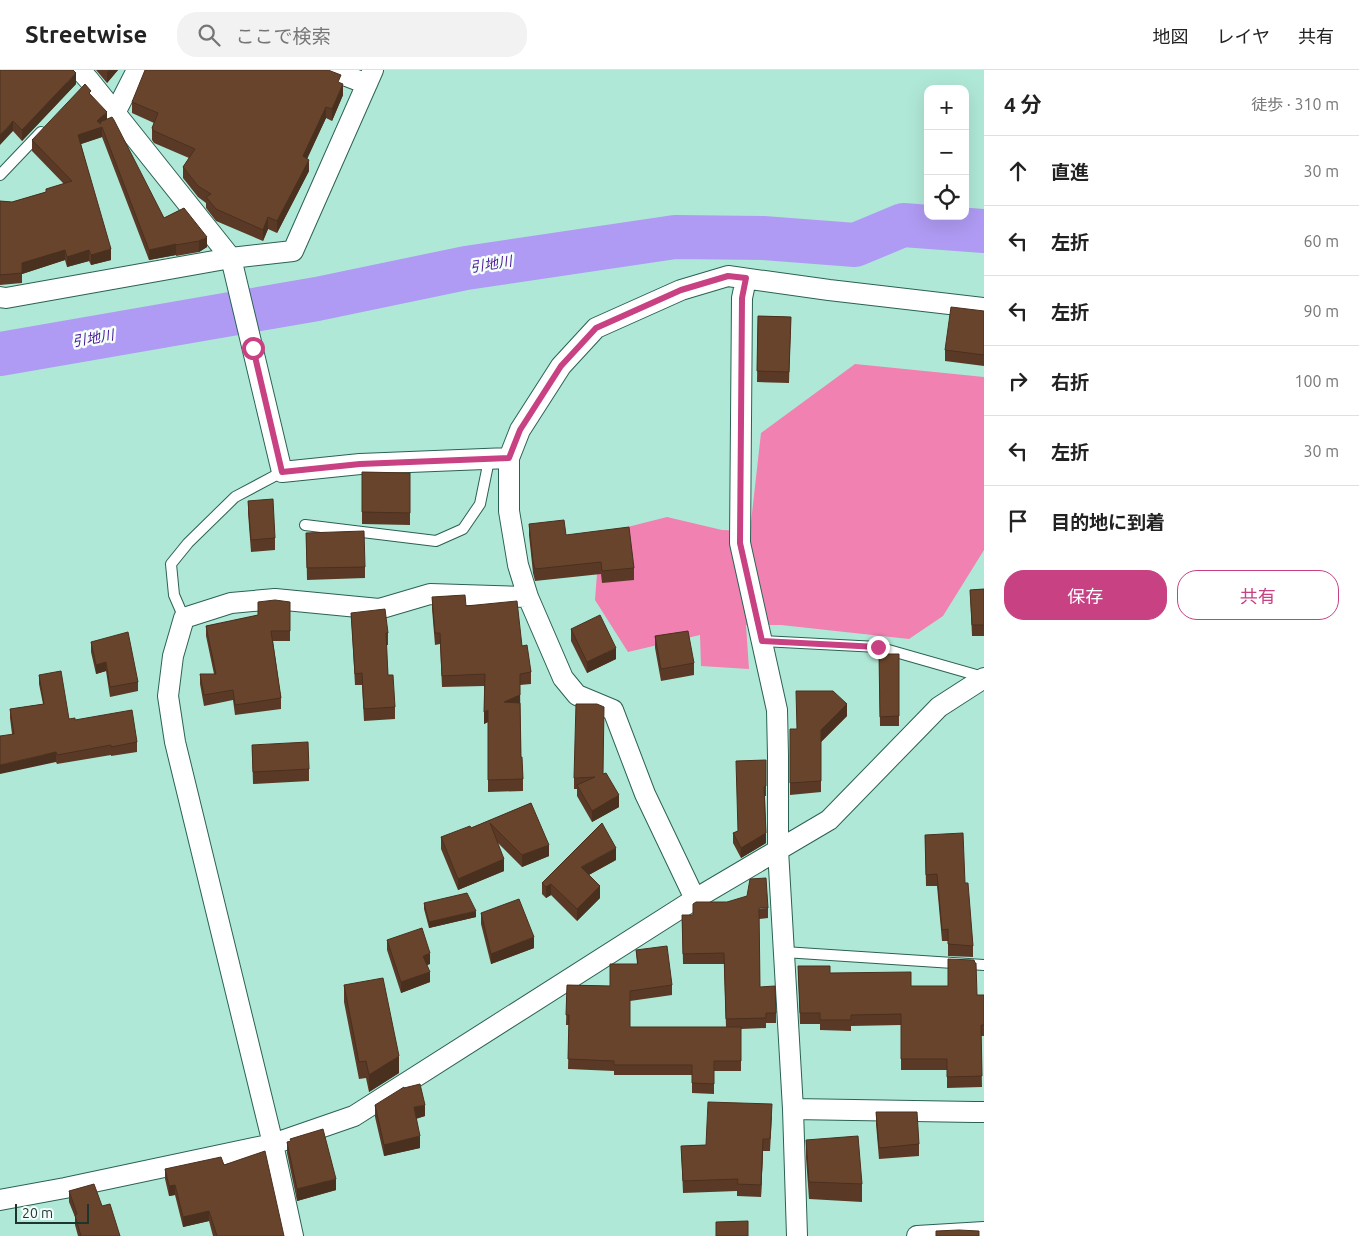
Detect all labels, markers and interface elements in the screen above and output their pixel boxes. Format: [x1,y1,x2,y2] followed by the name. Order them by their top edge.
[177,12,527,57] search box
[25,21,147,48] text: Streetwise
[195,21,223,49] icon: search
[235,25,330,47] text: ここで検索
[1153,26,1189,46] text: 地図
[1217,26,1270,46] text: レイヤ
[1298,26,1334,46] text: 共有
[924,85,969,220] map controls
[924,85,969,130] button: +
[1004,92,1042,116] text: 4 分
[1251,95,1339,113] text: 徒歩 · 310 m
[924,130,969,175] button: −
[1004,157,1032,185] icon: ahead
[1051,161,1089,183] text: 直進
[1303,162,1339,180] text: 30 m
[924,175,969,220] button: locate
[1004,227,1032,255] icon: left
[1051,231,1089,253] text: 左折
[1303,232,1339,250] text: 60 m
[469,253,515,275] water label: 引地川
[1004,297,1032,325] icon: left
[1051,301,1089,323] text: 左折
[1303,302,1339,320] text: 90 m
[71,326,117,350] water label: 引地川
[242,337,265,360] route start
[1004,367,1032,395] icon: right
[1051,371,1089,393] text: 右折
[1294,372,1339,390] text: 100 m
[1004,437,1032,465] icon: left
[1051,441,1089,463] text: 左折
[1303,442,1339,460] text: 30 m
[1004,507,1032,535] icon: arrive
[1051,511,1165,533] text: 目的地に到着
[1004,570,1167,620] button: 保存
[1177,570,1339,620] button: 共有
[867,636,890,659] route end
[15,1201,89,1224] scale bar
[22,1205,53,1221] text: 20 m

